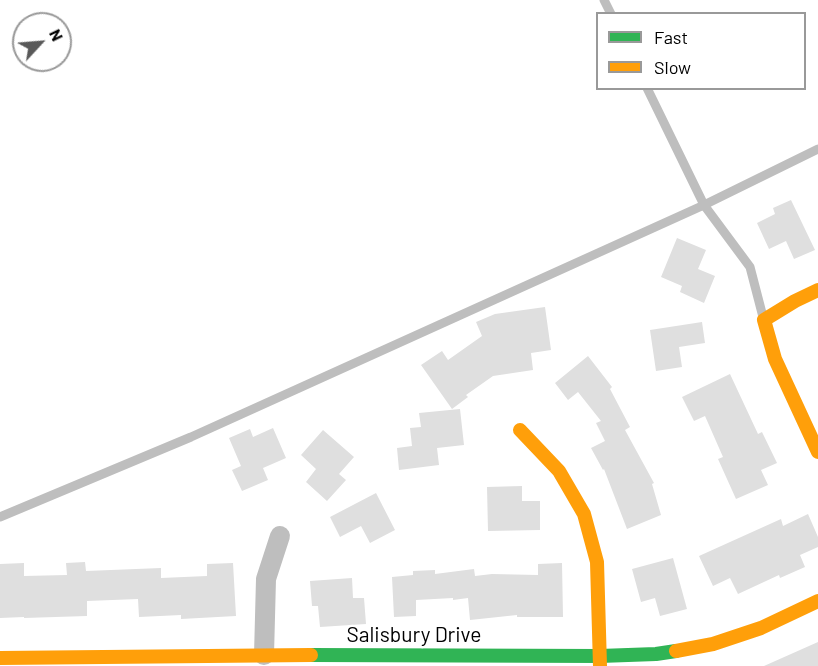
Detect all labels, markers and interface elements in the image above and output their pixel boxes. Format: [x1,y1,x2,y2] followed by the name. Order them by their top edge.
[12,12,72,72] north arrow
[596,12,806,90] legend
[46,26,68,44] text: N
[654,26,688,48] text: Fast
[654,56,691,78] text: Slow
[347,622,481,648] street label: Salisbury Drive

